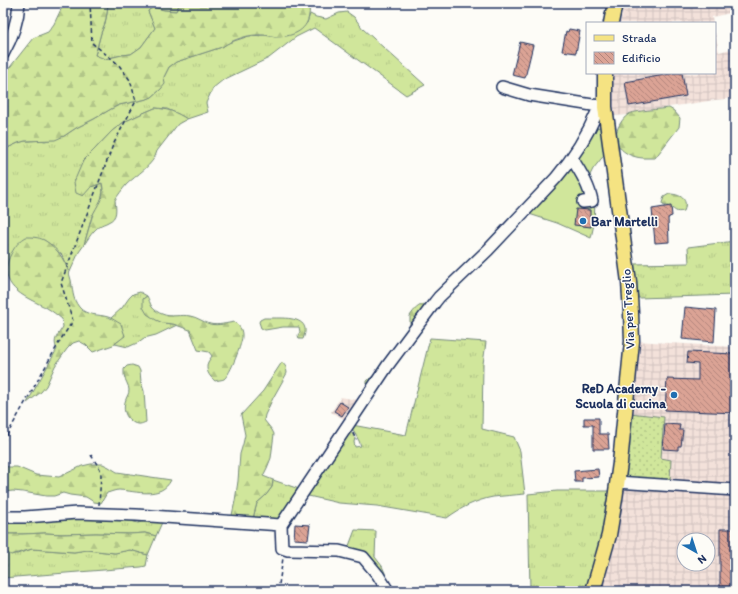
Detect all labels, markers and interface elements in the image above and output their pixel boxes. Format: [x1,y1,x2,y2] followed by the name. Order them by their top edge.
[586,22,716,74] legend
[622,31,657,45] text: Strada
[622,51,661,65] text: Edificio
[591,214,658,229] place label: Bar Martelli
[578,216,588,226] marker: Bar Martelli
[618,268,638,349] street label: Via per Treglio
[576,381,667,411] place label: ReD Academy - Scuola di cucina
[669,390,679,400] marker: ReD Academy - Scuola di cucina
[676,532,716,572] north arrow
[695,552,709,567] text: N

